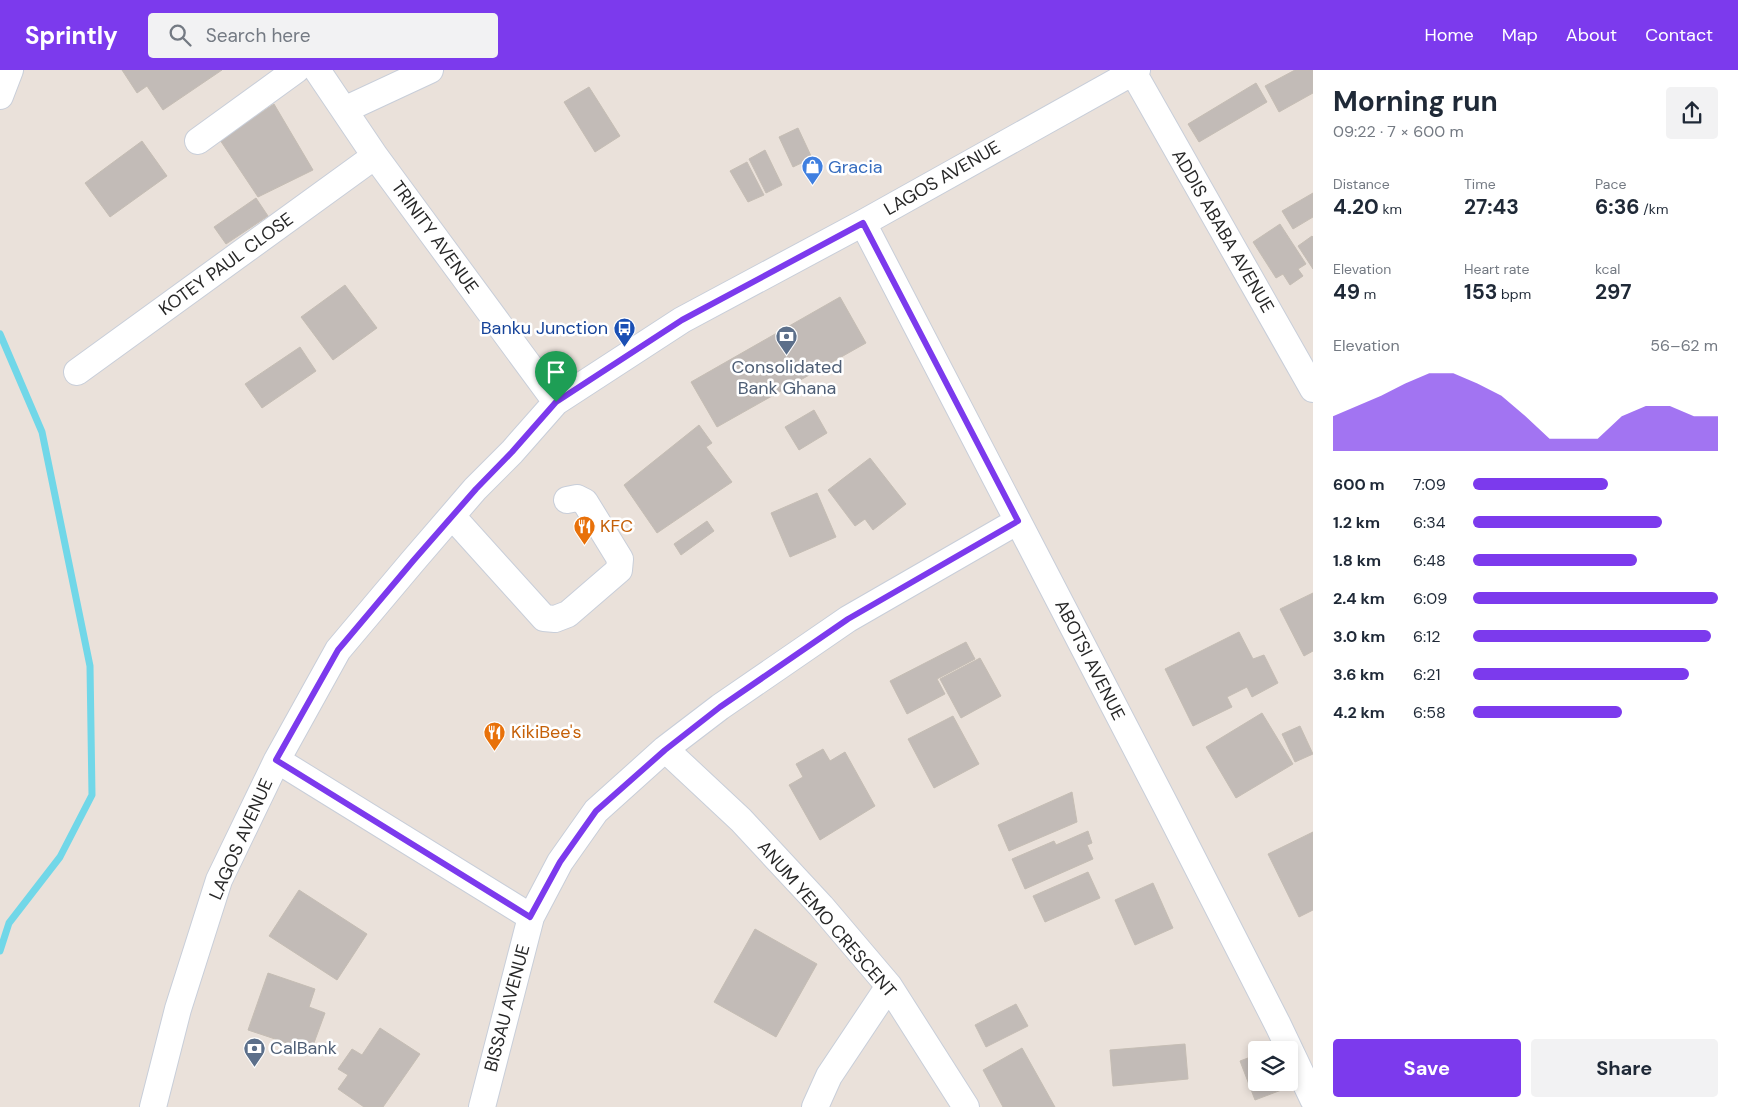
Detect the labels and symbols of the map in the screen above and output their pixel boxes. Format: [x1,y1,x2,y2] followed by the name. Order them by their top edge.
[880,135,1004,221] street label: LAGOS AVENUE
[1166,145,1280,317] street label: ADDIS ABABA AVENUE
[800,155,824,186] shop icon: Gracia
[828,155,883,179] place label: Gracia
[386,176,484,298] street label: TRINITY AVENUE
[154,207,298,321] street label: KOTEY PAUL CLOSE
[481,316,608,340] place label: Banku Junction
[612,316,636,347] bus stop icon: Banku Junction
[775,325,799,356] bank icon: Consolidated Bank Ghana
[535,351,577,402] pin
[731,355,843,400] place label: Consolidated Bank Ghana
[572,514,596,545] restaurant icon: KFC
[600,514,633,538] place label: KFC
[1049,596,1131,724] street label: ABOTSI AVENUE
[483,720,507,751] restaurant icon: KikiBee's
[511,720,582,744] place label: KikiBee's
[204,775,278,903] street label: LAGOS AVENUE
[752,836,902,1002] street label: ANUM YEMO CRESCENT
[478,942,536,1074] street label: BISSAU AVENUE
[242,1036,266,1067] bank icon: CalBank
[270,1036,337,1060] place label: CalBank

